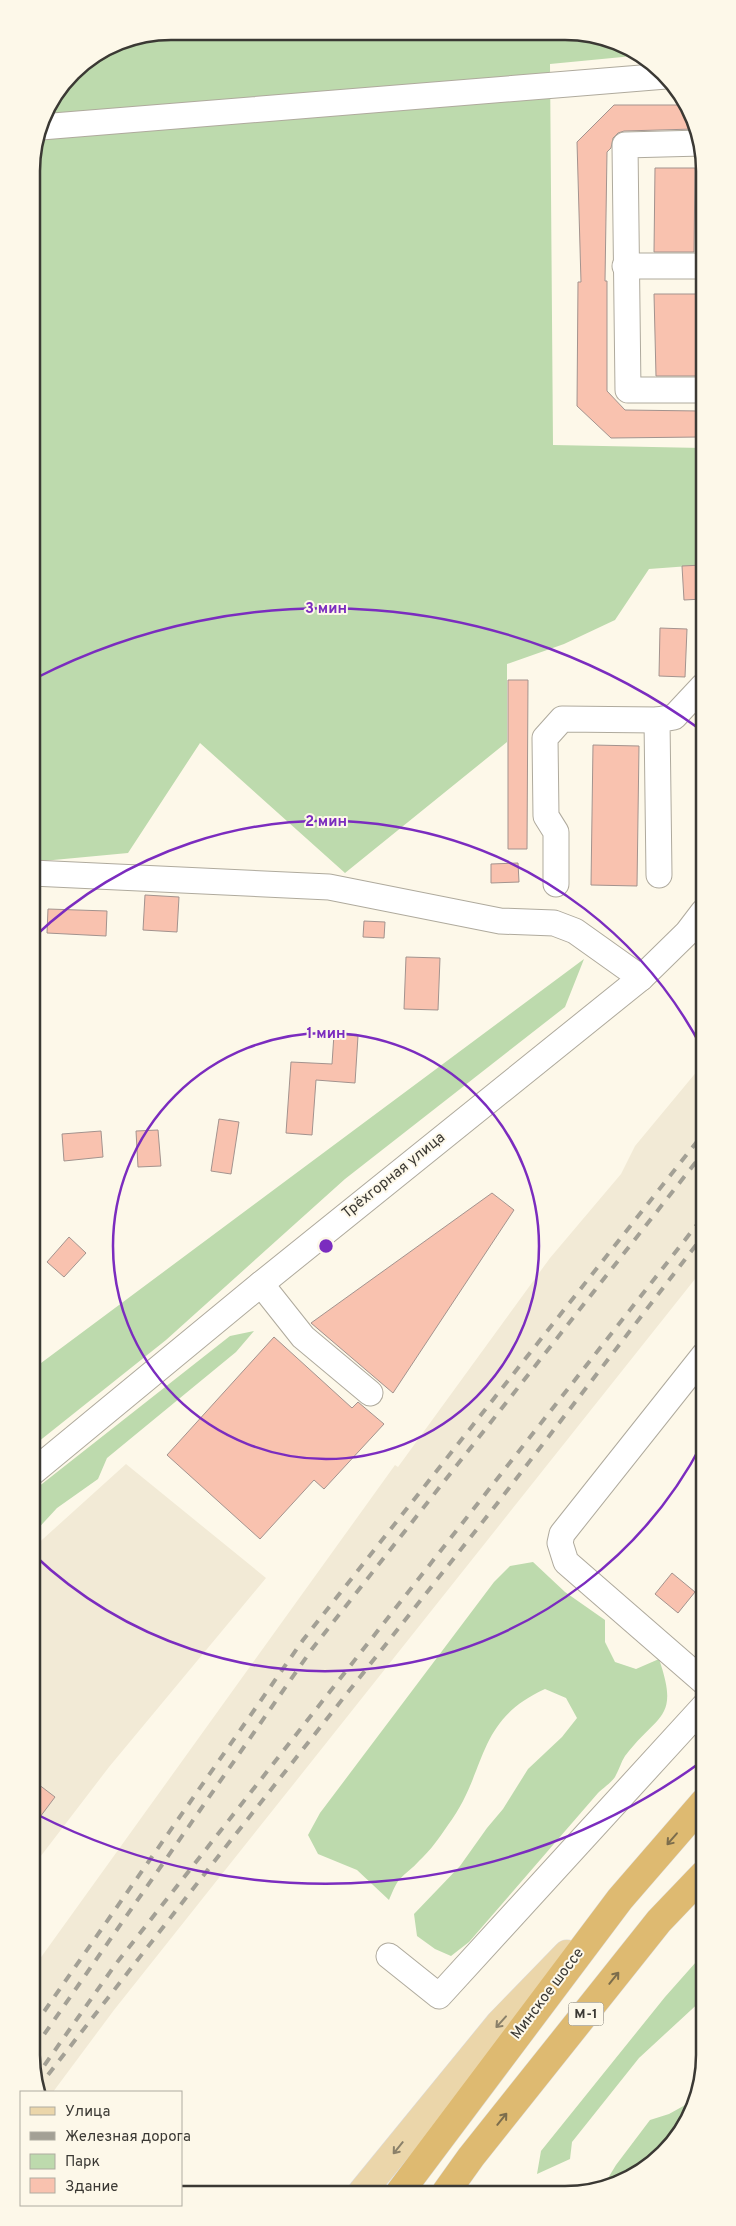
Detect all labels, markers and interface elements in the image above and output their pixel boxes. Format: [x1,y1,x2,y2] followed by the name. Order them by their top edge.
[305,600,347,619] text: 3 мин
[305,813,347,832] text: 2 мин
[307,1025,345,1044] text: 1 мин
[339,1129,449,1223] street label: Трёхгорная улица
[317,1237,335,1255] centre of rings
[667,1832,678,1845] one-way arrow
[507,1944,589,2044] street label: Минское шоссе
[609,1971,619,1985] one-way arrow
[568,2002,604,2026] road number: М-1
[496,2016,507,2029] one-way arrow
[20,2091,182,2206] legend
[65,2103,110,2122] text: Улица
[496,2113,507,2126] one-way arrow
[65,2128,191,2147] text: Железная дорога
[393,2141,404,2154] one-way arrow
[65,2153,100,2172] text: Парк
[65,2178,118,2197] text: Здание

